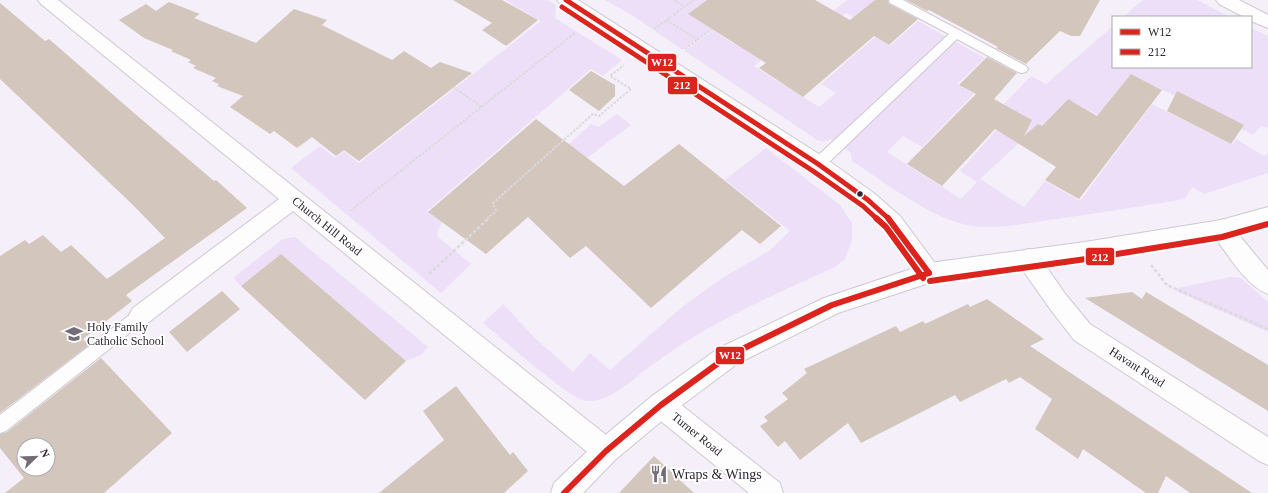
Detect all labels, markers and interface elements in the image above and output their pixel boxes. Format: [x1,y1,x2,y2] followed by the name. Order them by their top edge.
[1112,16,1252,68] legend
[1148,25,1171,39] text: W12
[1148,45,1166,59] text: 212
[647,53,677,72] line badge: W12
[651,56,674,68] text: W12
[667,76,698,95] line badge: 212
[674,79,691,91] text: 212
[855,189,865,199] unlabelled marker
[289,194,365,258] street label: Church Hill Road
[1085,247,1115,266] line badge: 212
[1092,251,1109,263] text: 212
[87,320,165,348] place label: Holy Family Catholic School
[64,324,84,344] school or university icon: Holy Family Catholic School
[1107,344,1167,390] street label: Havant Road
[715,346,745,365] line badge: W12
[719,349,742,361] text: W12
[669,410,725,458] street label: Turner Road
[16,437,56,477] north arrow
[38,447,52,459] text: N
[649,464,669,484] restaurant icon: Wraps & Wings
[672,467,762,482] place label: Wraps & Wings

